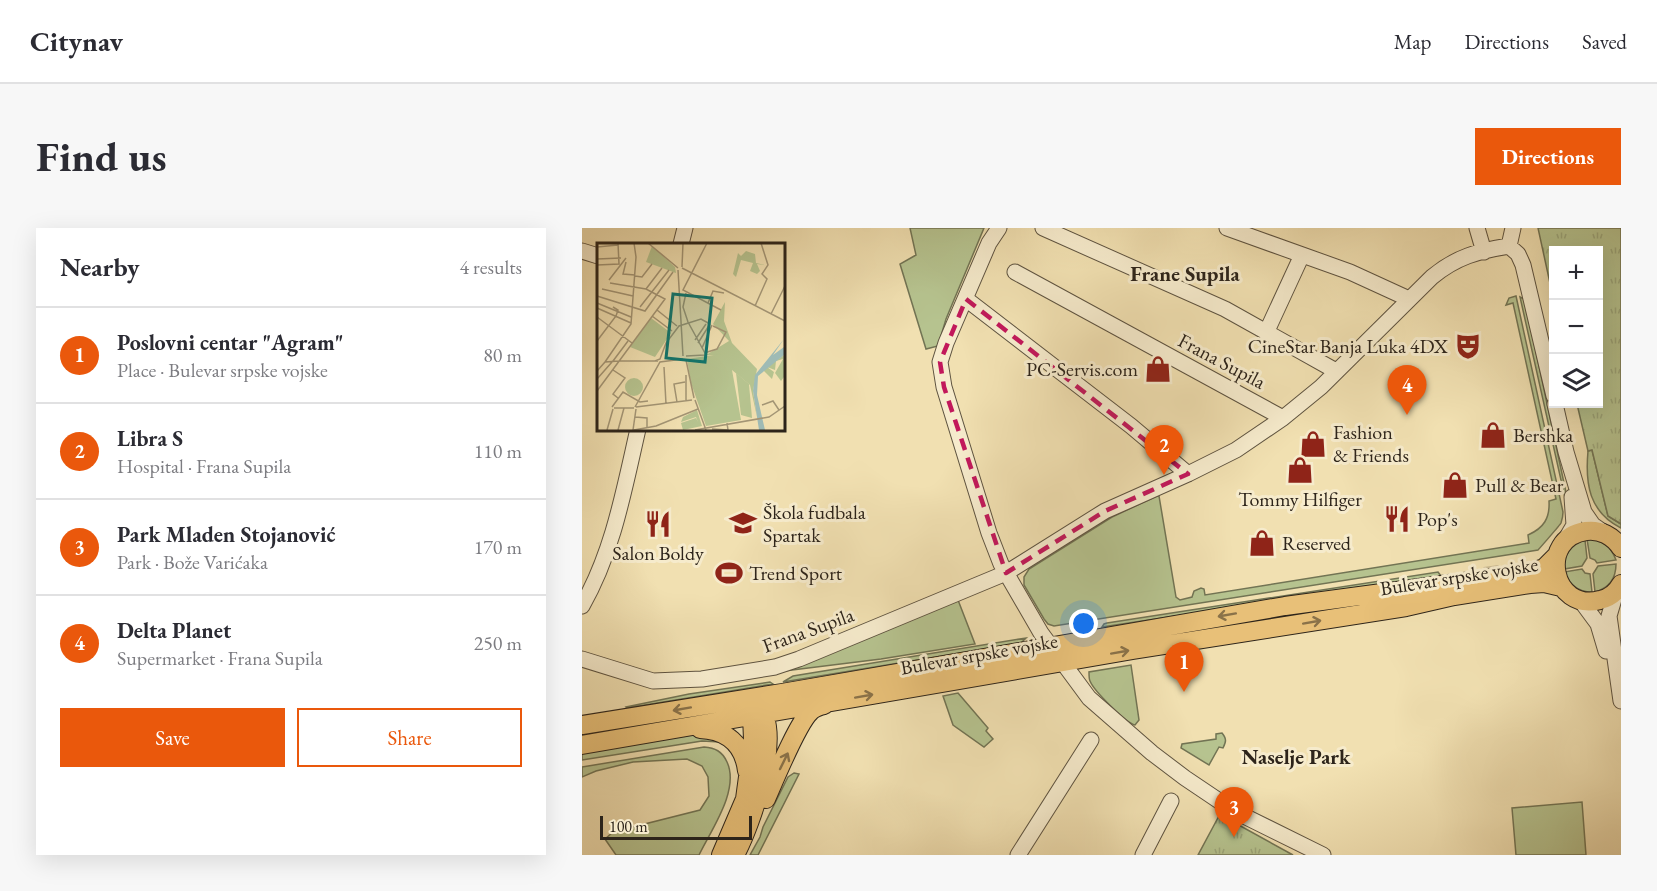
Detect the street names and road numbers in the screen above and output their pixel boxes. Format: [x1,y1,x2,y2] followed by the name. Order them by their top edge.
[1174,327,1270,395] street label: Frana Supila
[1378,551,1540,601] street label: Bulevar srpske vojske
[759,601,857,659] street label: Frana Supila
[898,627,1060,681] street label: Bulevar srpske vojske

